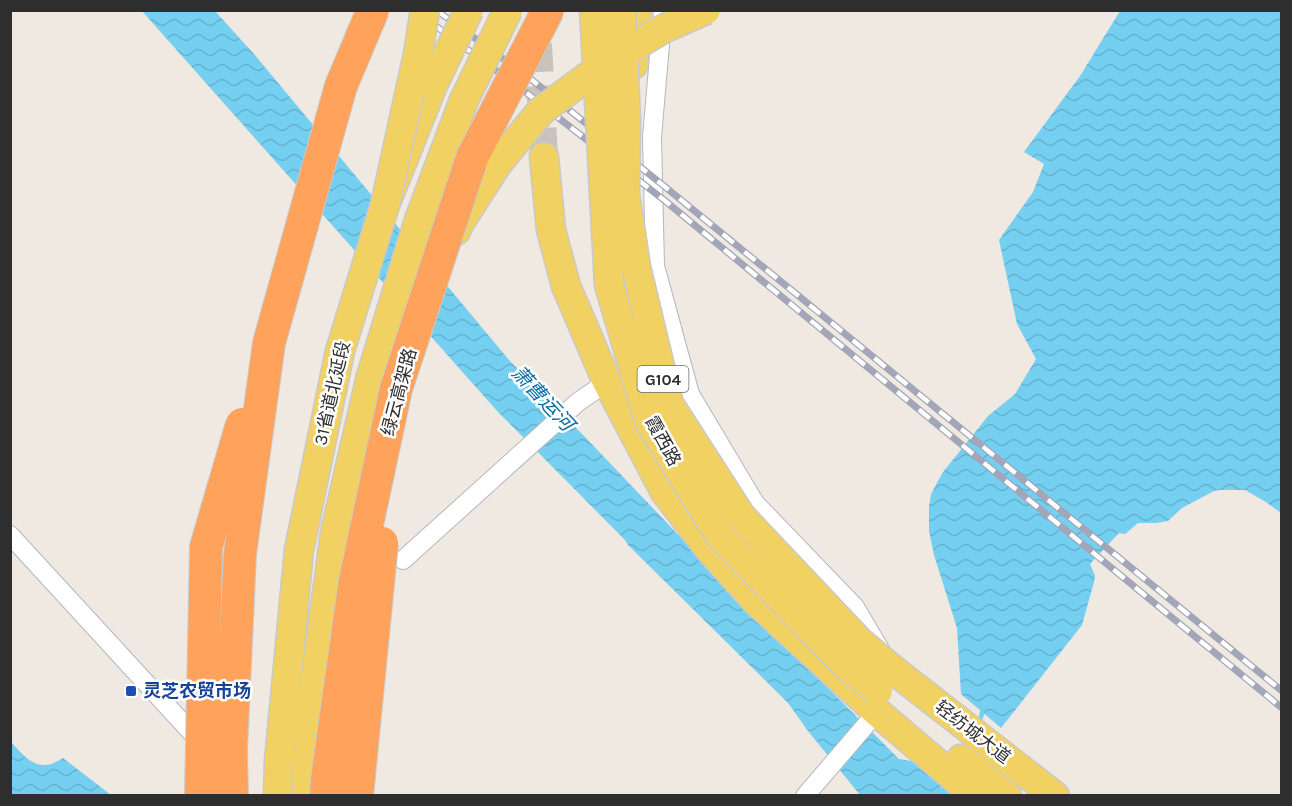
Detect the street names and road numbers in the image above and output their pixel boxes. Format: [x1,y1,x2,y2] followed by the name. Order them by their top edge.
[309,339,355,447] street label: 31省道北延段
[377,346,421,438] street label: 绿云高架路
[638,366,688,392] road number: G104
[640,412,686,470] street label: 霞西路
[931,696,1015,768] street label: 轻纺城大道

